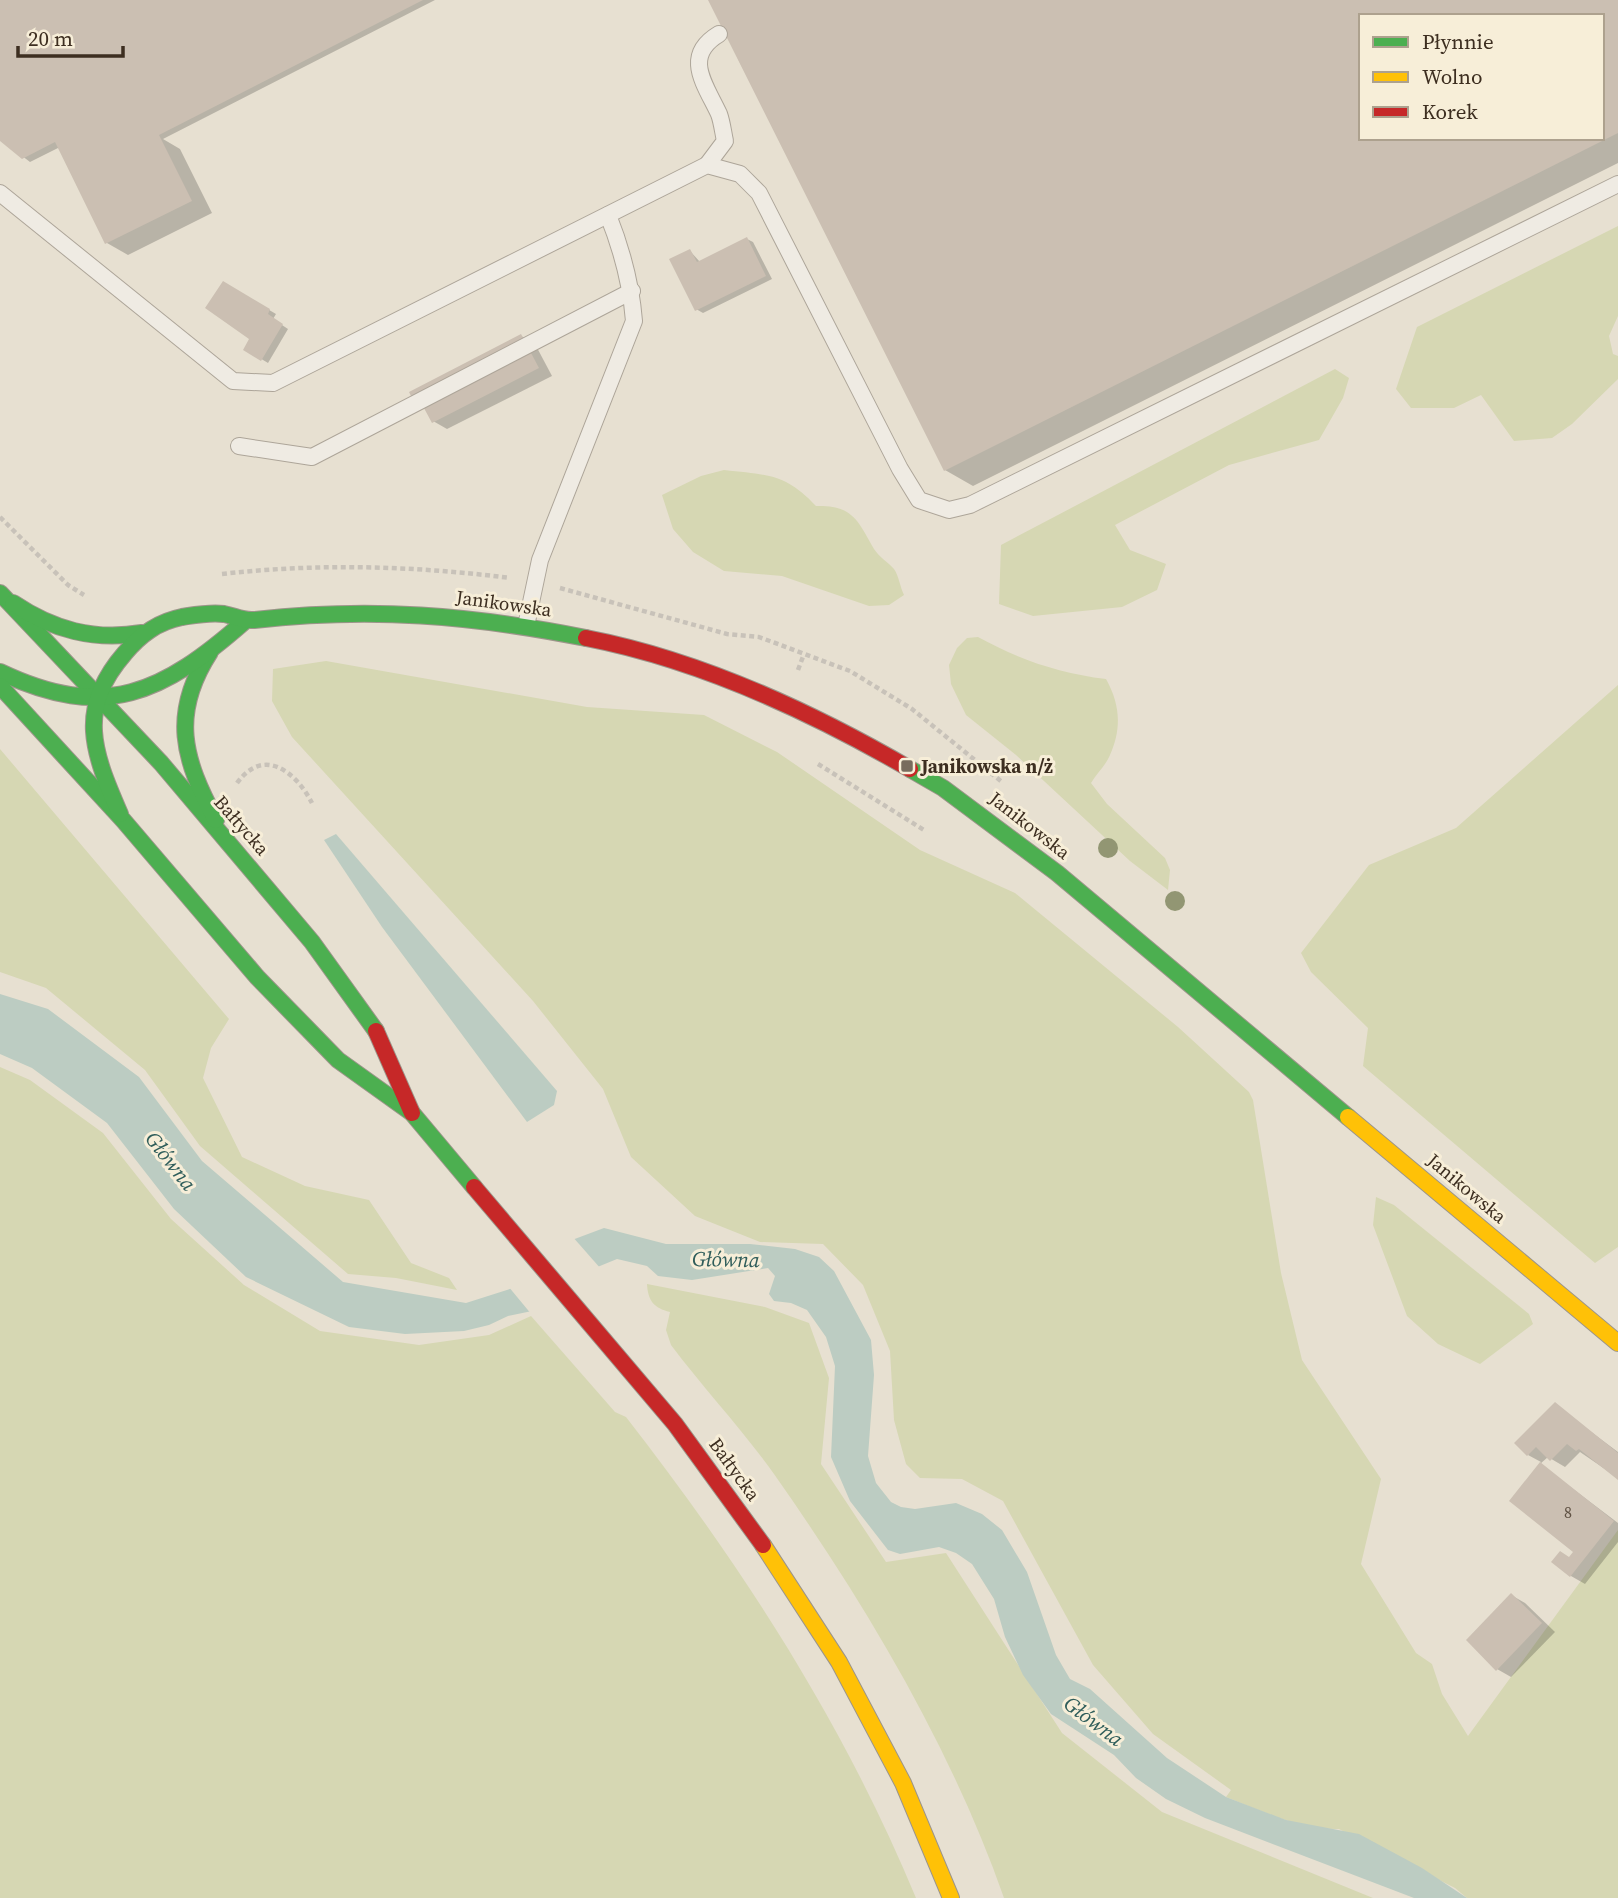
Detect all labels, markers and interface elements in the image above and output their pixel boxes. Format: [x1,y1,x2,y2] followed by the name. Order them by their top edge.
[18,14,122,58] scale bar
[1359,14,1604,140] legend
[28,24,73,53] text: 20 m
[1422,27,1494,56] text: Płynnie
[1422,62,1483,91] text: Wolno
[1422,97,1478,126] text: Korek
[454,583,554,623] street label: Janikowska
[920,753,1053,779] place label: Janikowska n/ż
[899,758,915,774] marker: Janikowska n/ż
[983,785,1076,865] street label: Janikowska
[209,789,276,861] street label: Bałtycka
[139,1125,203,1197] water label: Główna
[1421,1146,1512,1229] street label: Janikowska
[692,1244,760,1274] water label: Główna
[703,1432,767,1506] street label: Bałtycka
[1564,1501,1572,1523] house number: 8
[1058,1689,1130,1753] water label: Główna

